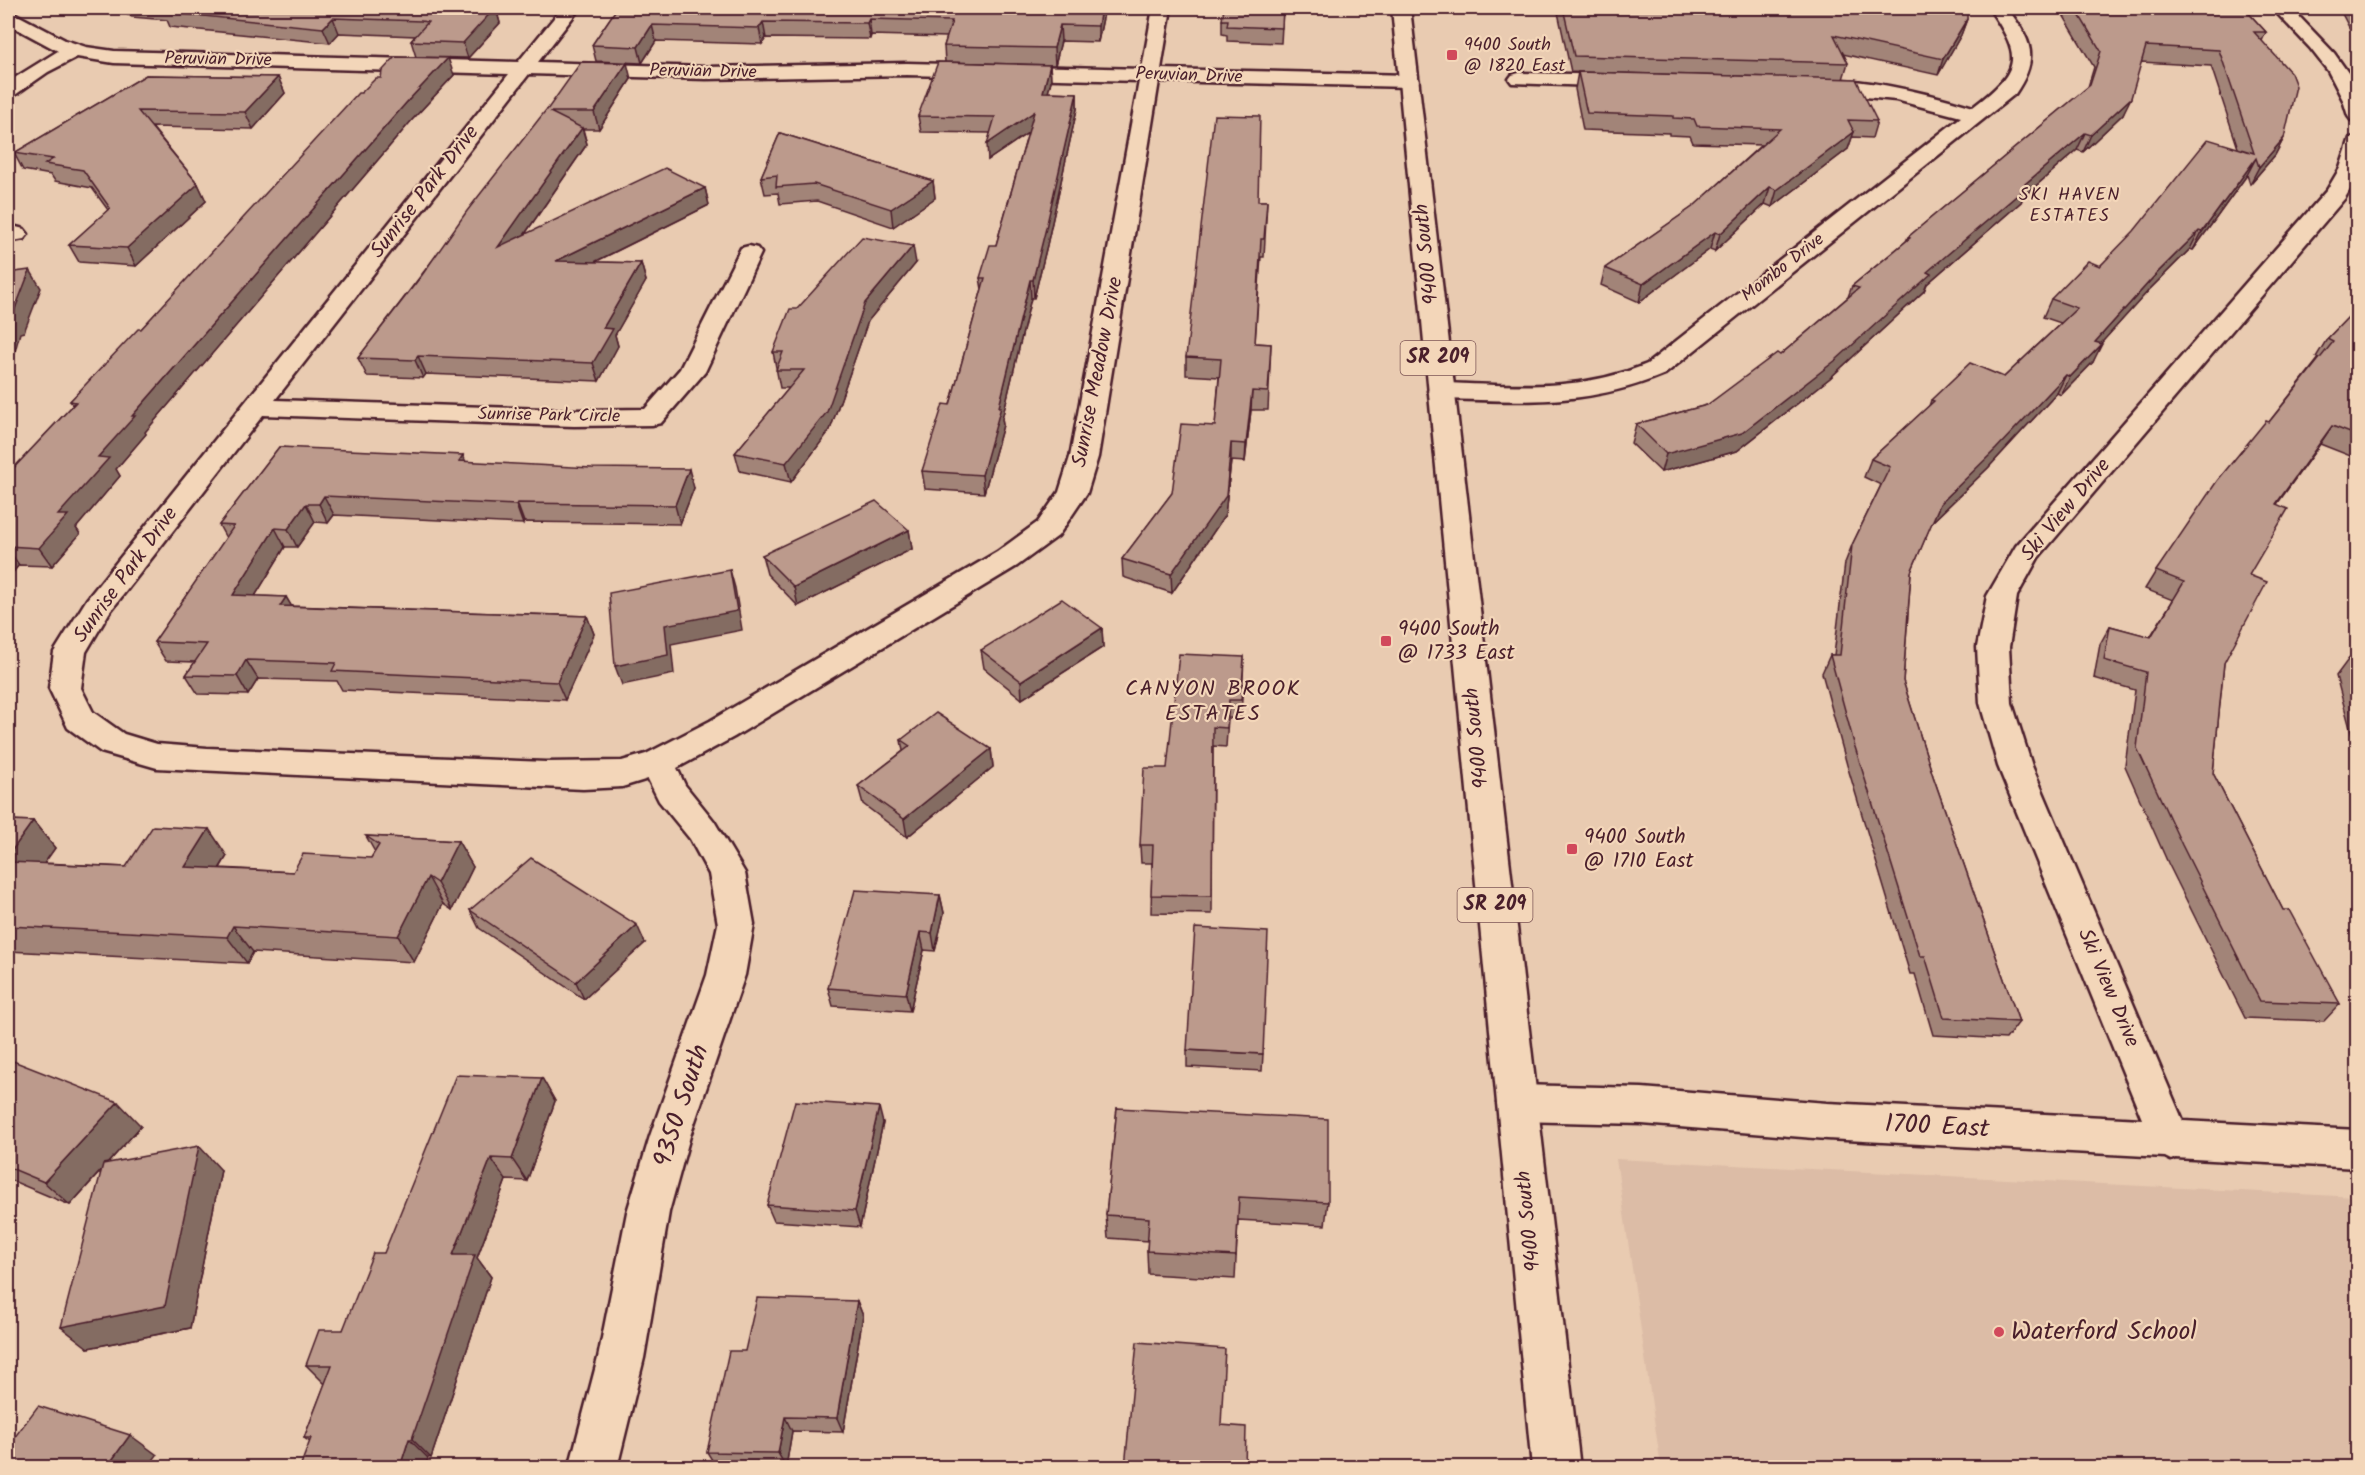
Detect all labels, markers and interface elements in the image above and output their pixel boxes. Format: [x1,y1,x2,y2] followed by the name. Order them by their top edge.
[1464,31,1566,81] place label: 9400 South @ 1820 East
[164,45,272,75] street label: Peruvian Drive
[1445,48,1459,62] marker: 9400 South @ 1820 East
[649,57,757,87] street label: Peruvian Drive
[1135,60,1243,92] street label: Peruvian Drive
[362,118,488,266] street label: Sunrise Park Drive
[2019,181,2121,231] district label: SKI HAVEN ESTATES
[1405,202,1449,306] street label: 9400 South
[1735,226,1831,310] street label: Mombo Drive
[1063,273,1133,470] street label: Sunrise Meadow Drive
[1400,341,1476,375] road number: SR 209
[478,400,620,432] street label: Sunrise Park Circle
[2013,451,2120,569] street label: Ski View Drive
[65,500,187,650] street label: Sunrise Park Drive
[1398,613,1515,670] place label: 9400 South @ 1733 East
[1379,634,1393,648] marker: 9400 South @ 1733 East
[1125,672,1301,732] district label: CANYON BROOK ESTATES
[1455,686,1499,790] street label: 9400 South
[1584,821,1695,878] place label: 9400 South @ 1710 East
[1565,842,1579,856] marker: 9400 South @ 1710 East
[1458,888,1532,922] road number: SR 209
[2068,923,2148,1053] street label: Ski View Drive
[642,1039,722,1173] street label: 9350 South
[1883,1103,1992,1151] street label: 1700 East
[1507,1169,1551,1273] street label: 9400 South
[2011,1311,2197,1353] place label: Waterford School
[1992,1325,2006,1339] marker: Waterford School

